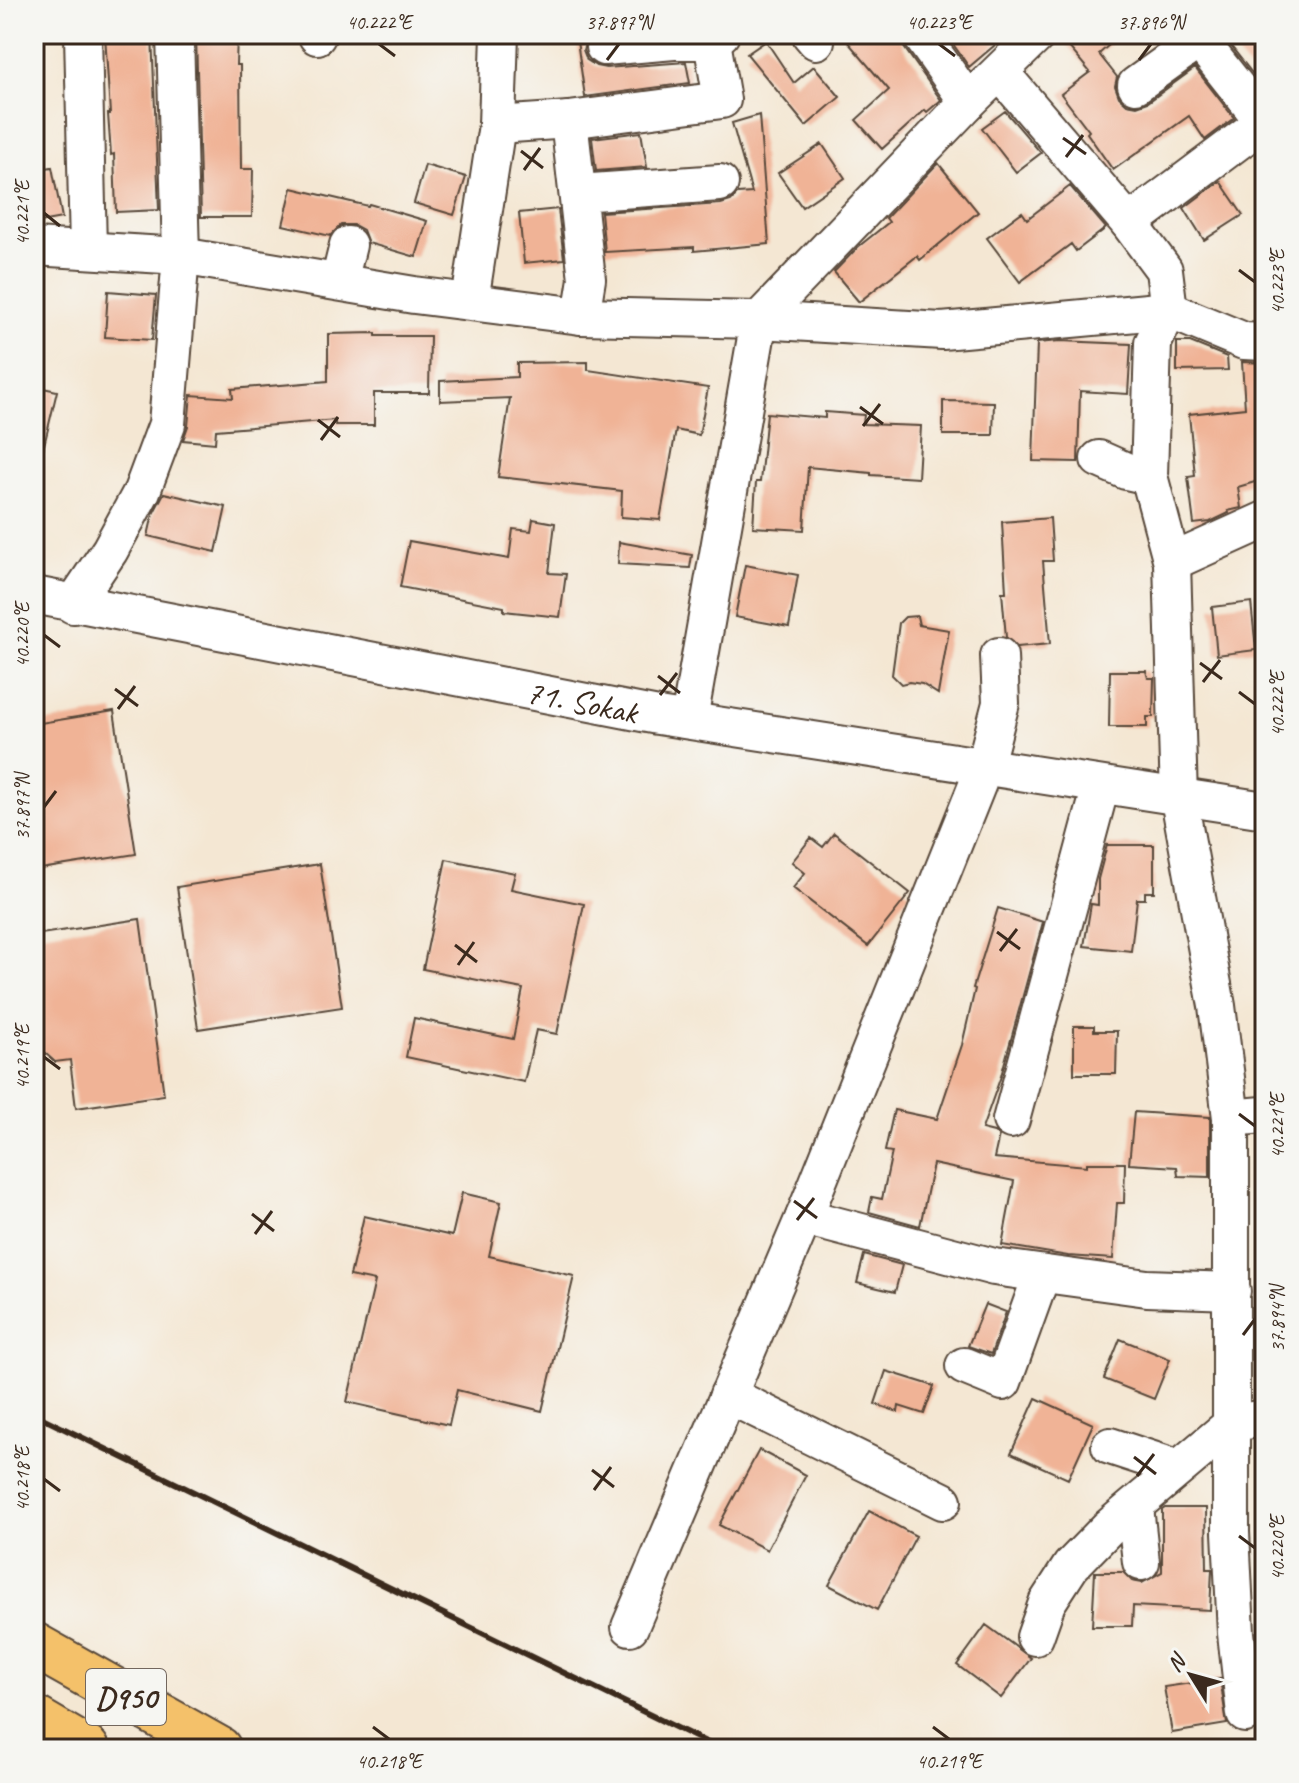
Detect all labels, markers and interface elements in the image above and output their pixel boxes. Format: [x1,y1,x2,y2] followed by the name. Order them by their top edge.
[346,10,414,35] text: 40.222°E
[586,10,655,35] text: 37.897°N
[906,10,974,35] text: 40.223°E
[1118,10,1187,35] text: 37.896°N
[10,178,35,246] text: 40.221°E
[1265,247,1290,315] text: 40.223°E
[10,600,35,668] text: 40.220°E
[1265,669,1290,737] text: 40.222°E
[522,670,643,734] street label: 71. Sokak
[10,771,35,840] text: 37.897°N
[10,1022,35,1090] text: 40.219°E
[1265,1091,1290,1159] text: 40.221°E
[1265,1283,1290,1352] text: 37.894°N
[10,1444,35,1512] text: 40.218°E
[1265,1513,1290,1581] text: 40.220°E
[1151,1635,1231,1715] north arrow
[1161,1647,1193,1677] text: N
[86,1669,166,1725] road number: D950
[356,1749,424,1774] text: 40.218°E
[916,1749,984,1774] text: 40.219°E

